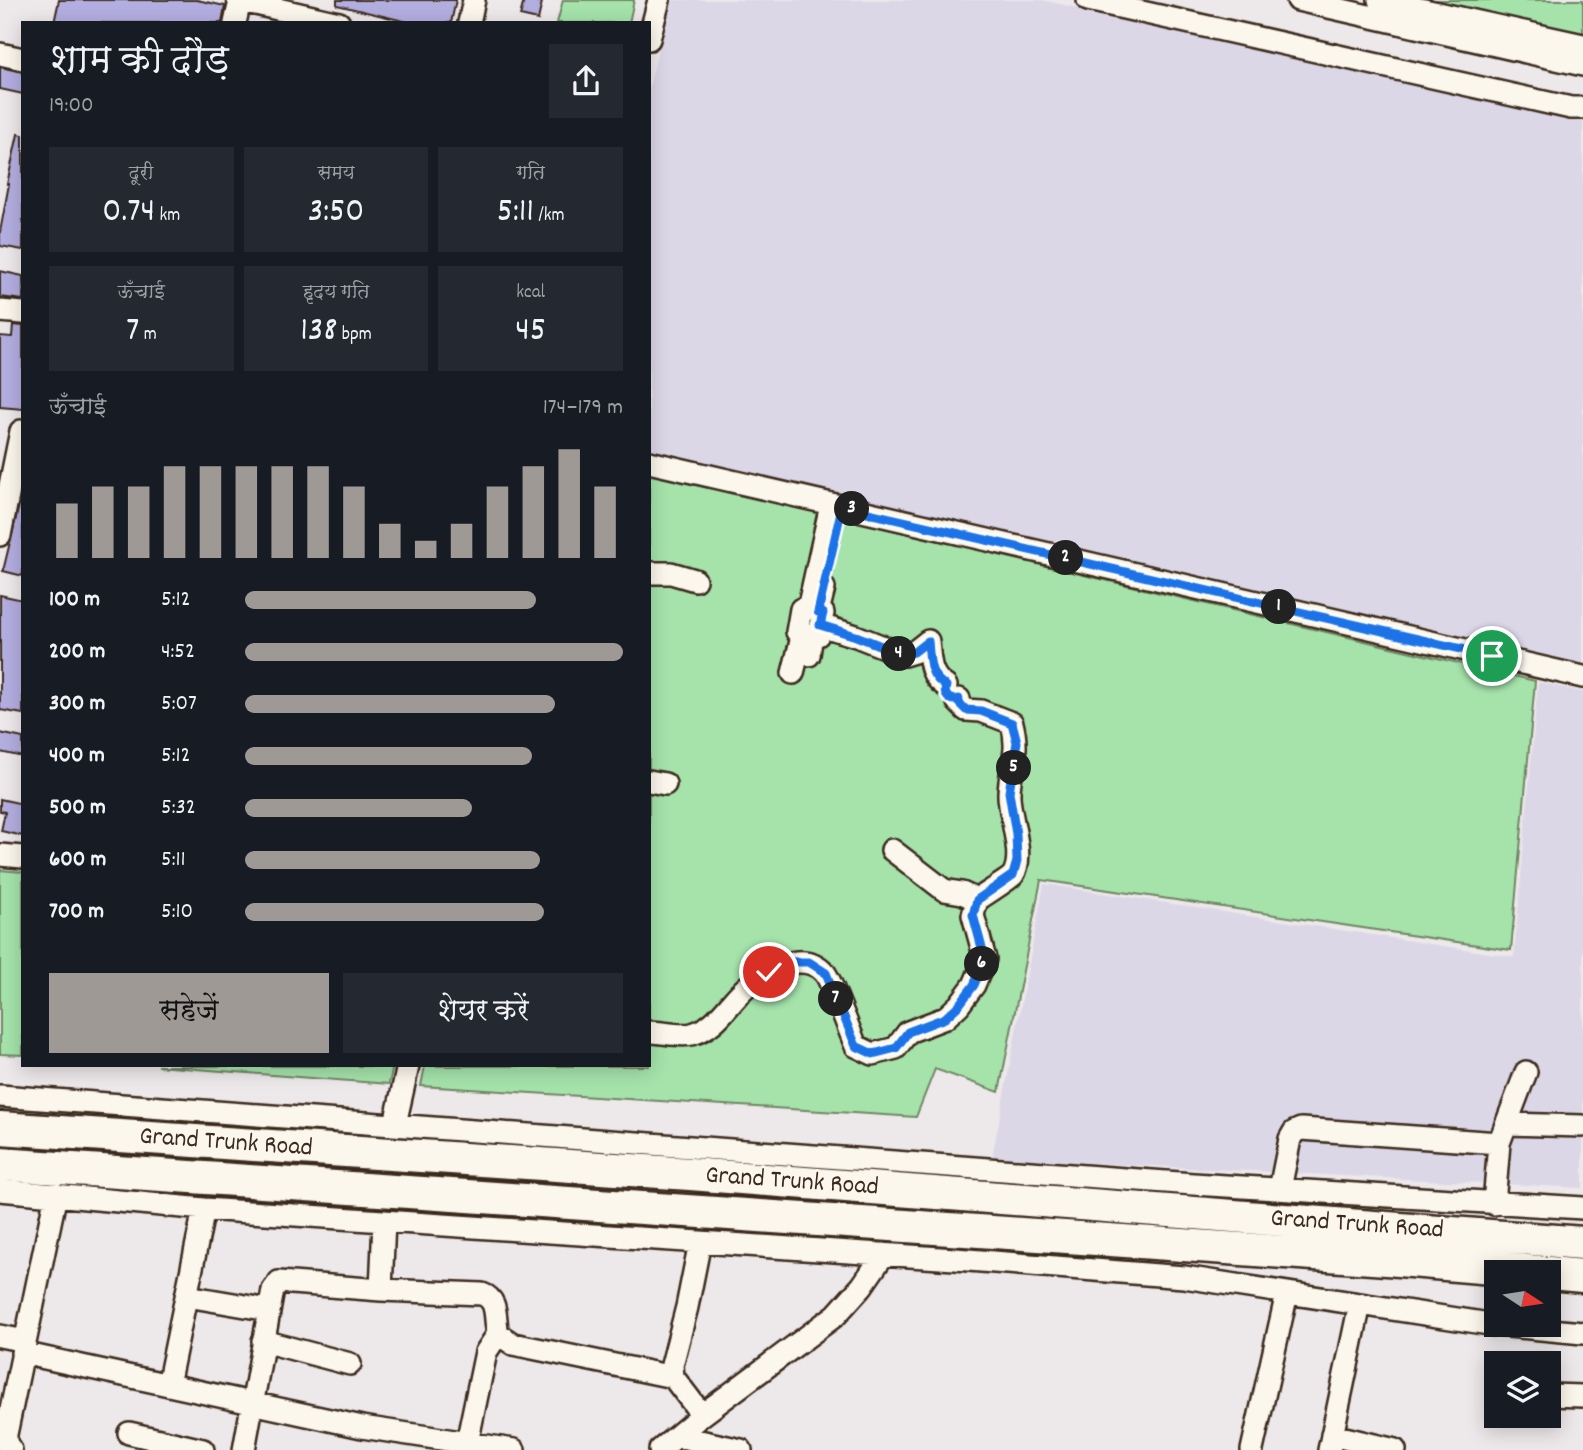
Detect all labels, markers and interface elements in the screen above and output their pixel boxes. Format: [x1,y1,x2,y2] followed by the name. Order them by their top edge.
[49,36,229,91] text: शाम की दौड़
[549,44,623,118] button: share
[49,90,93,123] text: 19:00
[129,161,154,188] text: दूरी
[317,161,355,188] text: समय
[516,161,545,188] text: गति
[102,188,155,238] text: 0.74
[308,188,364,238] text: 3:50
[497,188,534,238] text: 5:11
[155,203,180,230] text: km
[534,203,565,230] text: /km
[118,280,165,307] text: ऊँचाई
[303,280,369,307] text: हृदय गति
[516,280,545,307] text: kcal
[126,307,139,357] text: 7
[300,307,337,357] text: 138
[515,307,546,357] text: 45
[139,322,157,349] text: m
[337,322,372,349] text: bpm
[49,392,107,425] text: ऊँचाई
[543,392,623,425] text: 174–179 m
[834,491,870,526] pin: 3
[847,495,856,522] text: 3
[1048,540,1084,576] pin: 2
[1061,544,1070,571] text: 2
[49,584,100,617] text: 100 m
[161,584,191,617] text: 5:12
[1262,590,1296,624] pin: 1
[1276,593,1281,620] text: 1
[1462,626,1522,686] pin
[49,636,105,669] text: 200 m
[161,636,195,669] text: 4:52
[881,636,916,672] pin: 4
[1473,637,1511,675] icon: arrive
[895,640,902,667] text: 4
[49,688,105,721] text: 300 m
[161,688,197,721] text: 5:07
[49,740,105,773] text: 400 m
[161,740,191,773] text: 5:12
[996,750,1032,786] pin: 5
[1009,754,1018,781] text: 5
[49,792,106,825] text: 500 m
[161,792,196,825] text: 5:32
[49,844,106,877] text: 600 m
[161,844,186,877] text: 5:11
[49,896,104,929] text: 700 m
[161,896,193,929] text: 5:10
[739,942,799,1002] pin
[964,946,1000,982] pin: 6
[977,950,986,977] text: 6
[750,953,788,991] icon: check
[49,973,329,1053] button: सहेजें
[343,973,623,1053] button: शेयर करें
[818,982,854,1016] pin: 7
[832,985,839,1012] text: 7
[138,1118,314,1168] street label: Grand Trunk Road
[704,1157,880,1207] street label: Grand Trunk Road
[1269,1200,1445,1250] street label: Grand Trunk Road
[1484,1260,1561,1337] north arrow
[1484,1260,1561,1428] map controls
[1484,1351,1561,1428] button: layers

